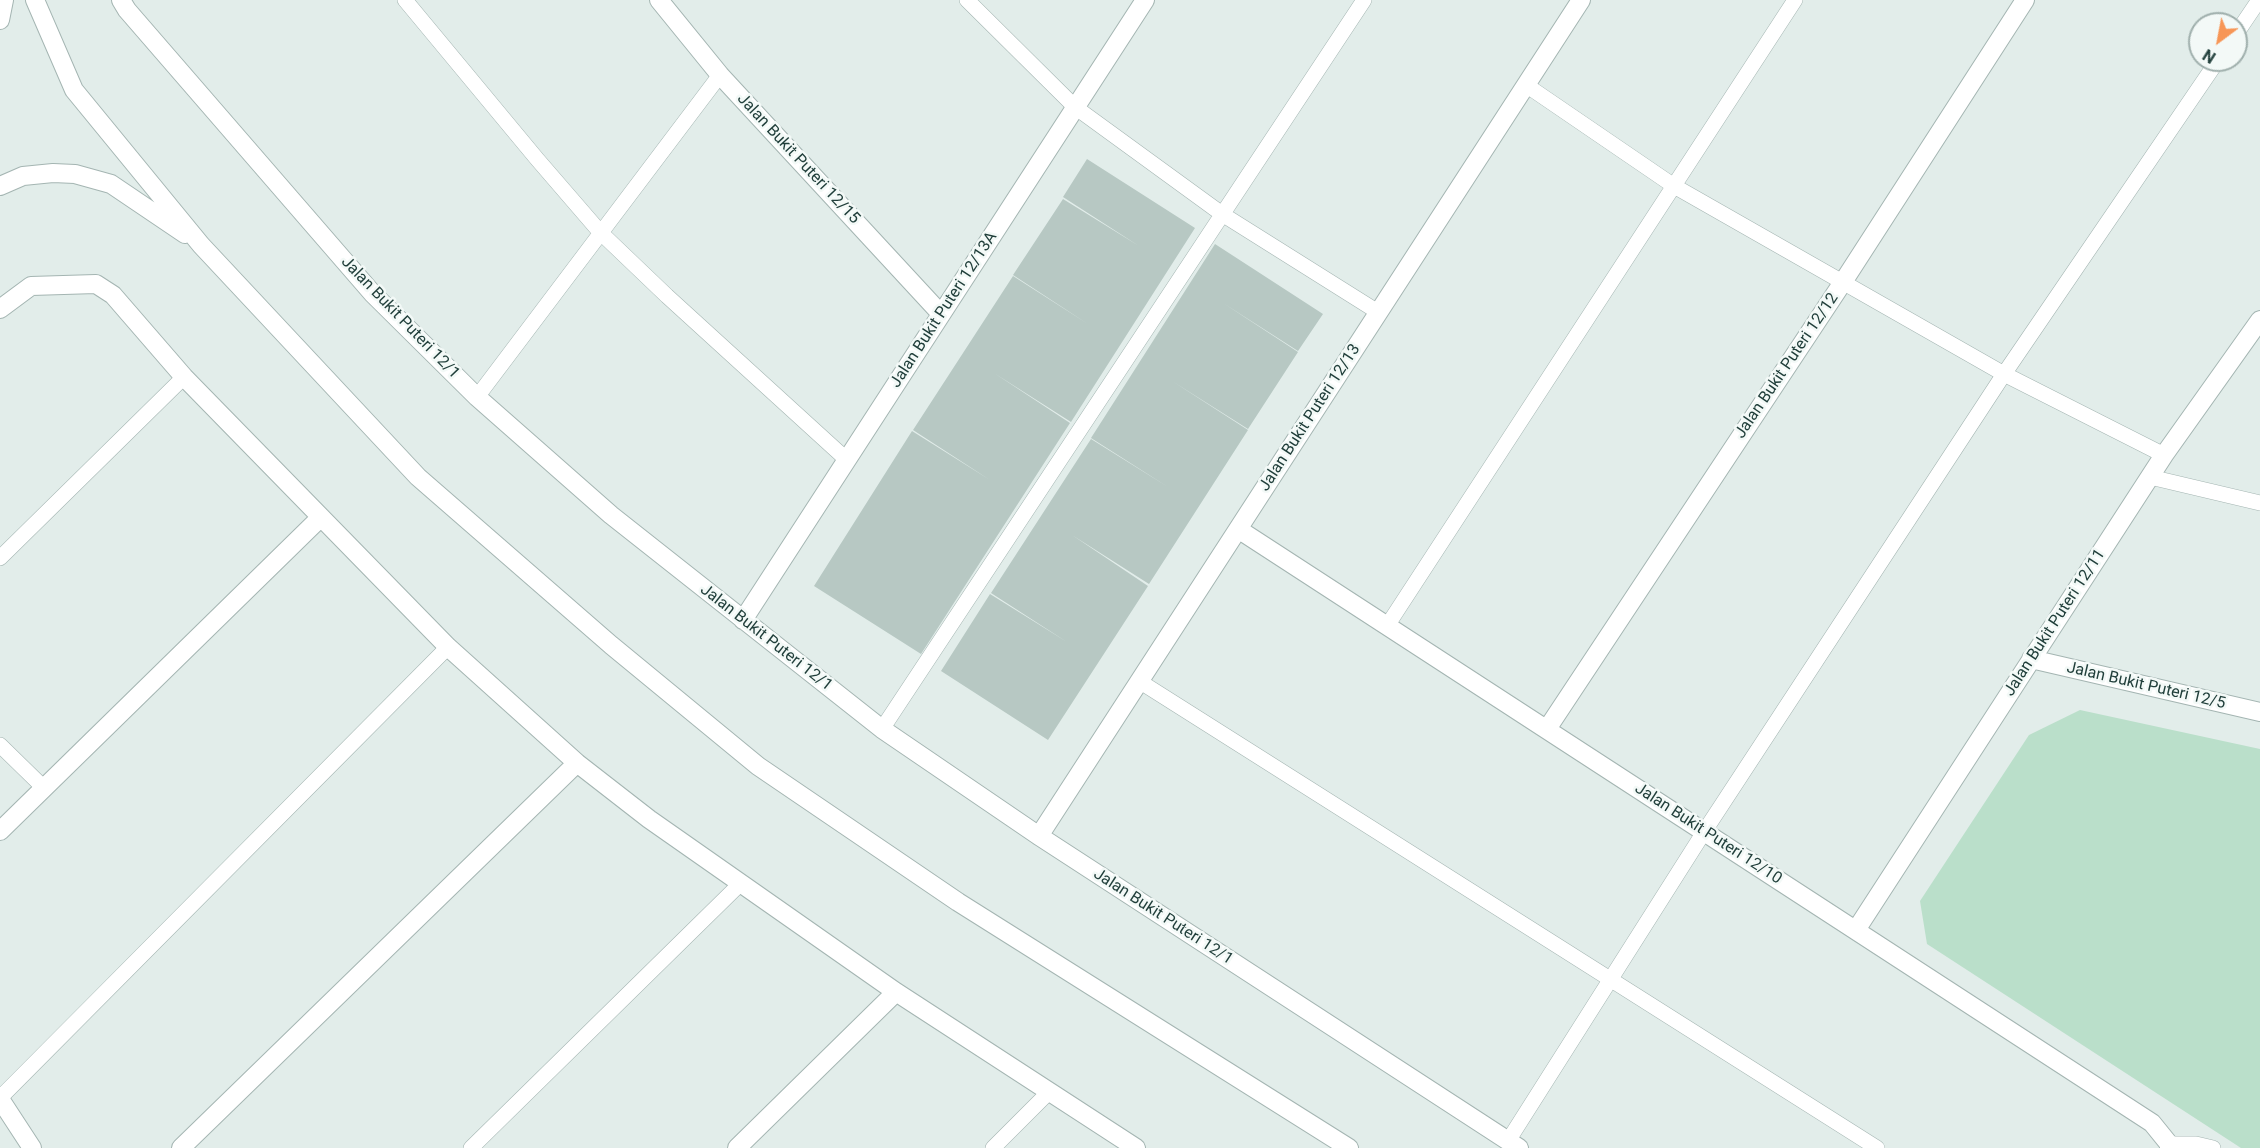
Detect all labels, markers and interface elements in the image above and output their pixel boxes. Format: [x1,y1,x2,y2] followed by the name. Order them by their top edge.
[2188,12,2248,72] north arrow
[2199,45,2219,67] text: N
[733,90,863,228] street label: Jalan Bukit Puteri 12/15
[886,229,1002,391] street label: Jalan Bukit Puteri 12/13A
[337,253,463,383] street label: Jalan Bukit Puteri 12/1
[1731,290,1843,442] street label: Jalan Bukit Puteri 12/12
[1255,341,1365,495] street label: Jalan Bukit Puteri 12/13
[2000,546,2110,700] street label: Jalan Bukit Puteri 12/11
[696,580,836,696] street label: Jalan Bukit Puteri 12/1
[2065,658,2227,714] street label: Jalan Bukit Puteri 12/5
[1631,779,1785,889] street label: Jalan Bukit Puteri 12/10
[1090,865,1236,969] street label: Jalan Bukit Puteri 12/1

